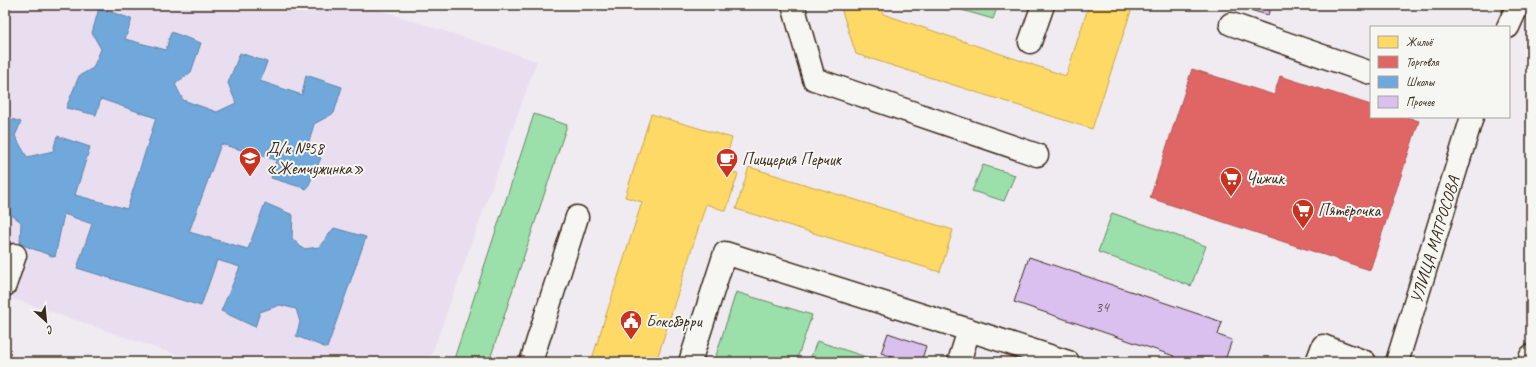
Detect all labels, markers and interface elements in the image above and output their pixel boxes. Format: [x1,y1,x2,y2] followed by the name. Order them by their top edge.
[1370,26,1510,118] legend
[1406,34,1434,50] text: Жильё
[1406,54,1439,70] text: Торговля
[1406,74,1436,90] text: Школы
[1406,94,1435,110] text: Прочее
[266,138,364,179] place label: Д/к №58 «Жемчужинка»
[237,145,263,178] school or university icon: Д/к №58 «Жемчужинка»
[714,146,740,179] cafe icon: Пиццерия Перчик
[742,149,843,170] place label: Пиццерия Перчик
[1218,165,1244,198] supermarket icon: Чижик
[1246,168,1286,189] place label: Чижик
[1405,172,1464,305] street label: УЛИЦА МАТРОСОВА
[1290,197,1316,230] supermarket icon: Пятёрочка
[1318,200,1381,221] place label: Пятёрочка
[1095,298,1110,317] house number: 34
[26,301,66,341] north arrow
[618,308,644,341] public building icon: Боксбэрри
[646,311,703,332] place label: Боксбэрри
[44,322,56,338] text: С

